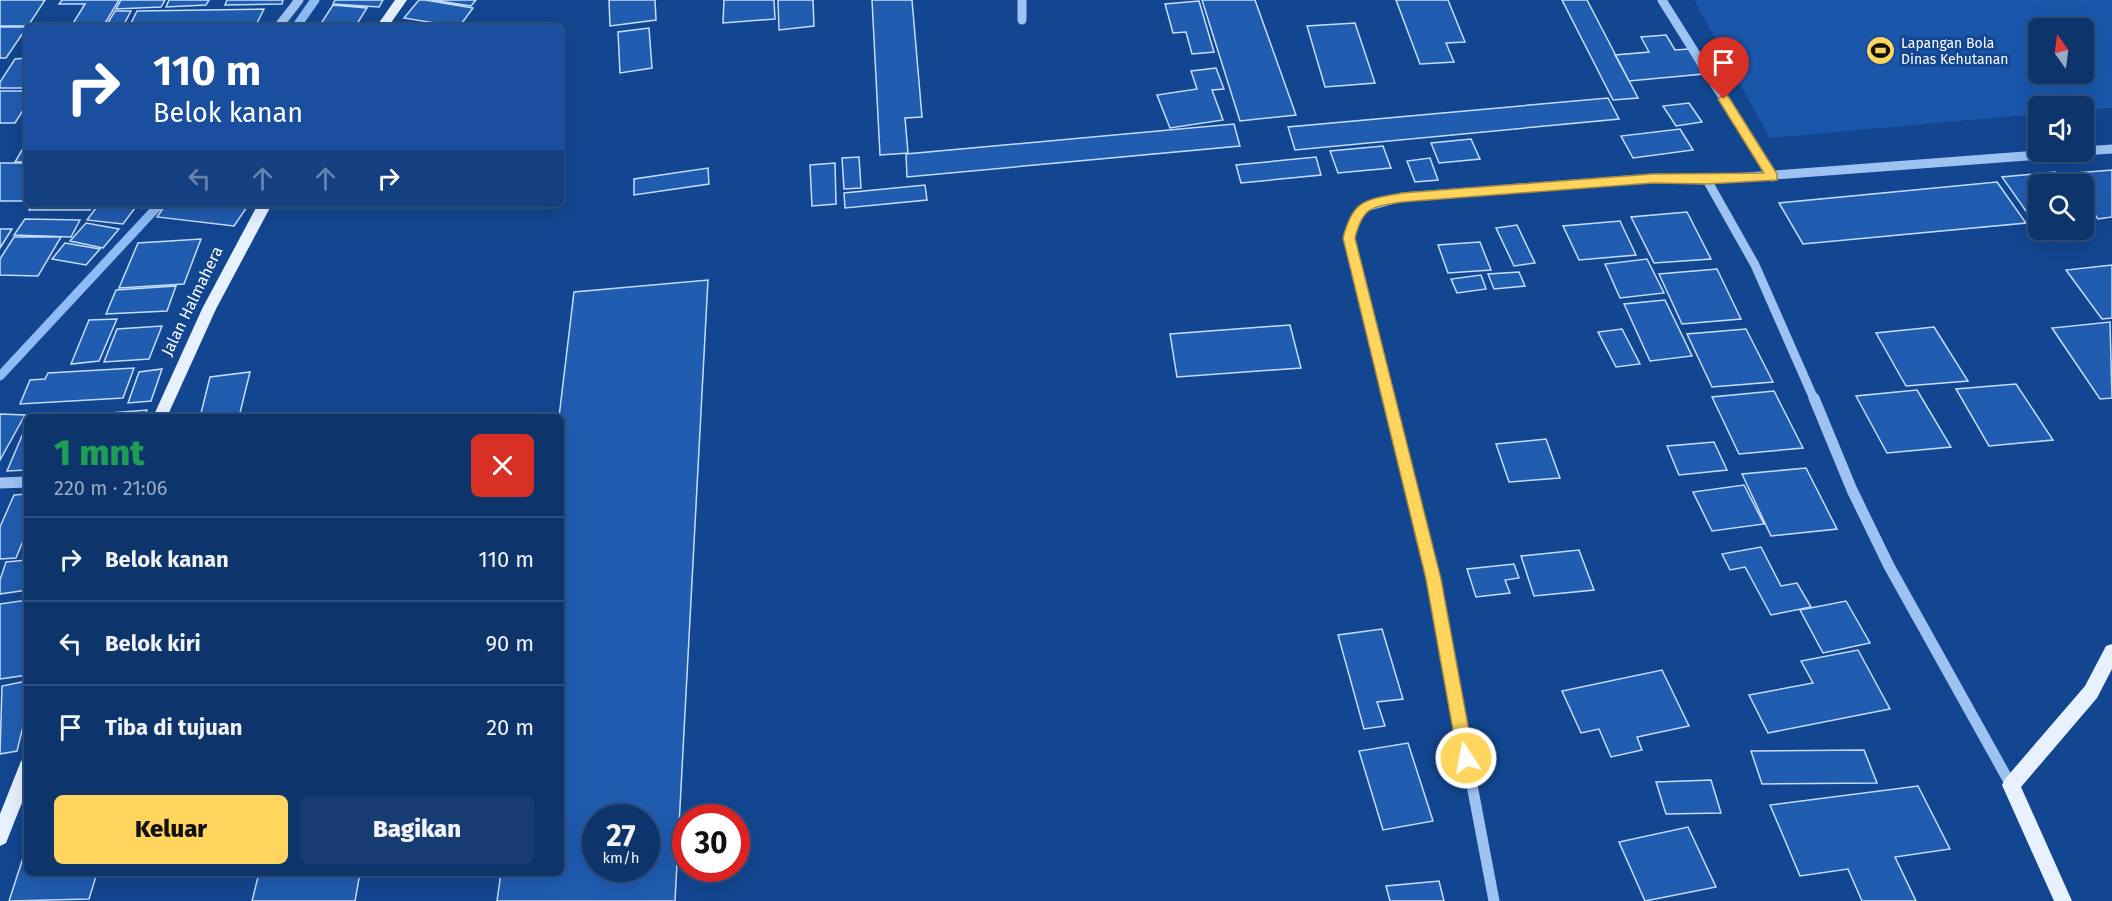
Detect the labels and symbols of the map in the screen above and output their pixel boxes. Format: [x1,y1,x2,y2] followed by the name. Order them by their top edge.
[2028,18,2094,84] north arrow
[1864,35,1896,67] sports icon: Lapangan Bola Dinas Kehutanan
[1901,35,2009,68] place label: Lapangan Bola Dinas Kehutanan
[1698,37,1749,99] pin
[157,243,227,359] street label: Jalan Halmahera
[1434,726,1498,790] position arrow
[672,804,750,882] speed limit sign: 30

